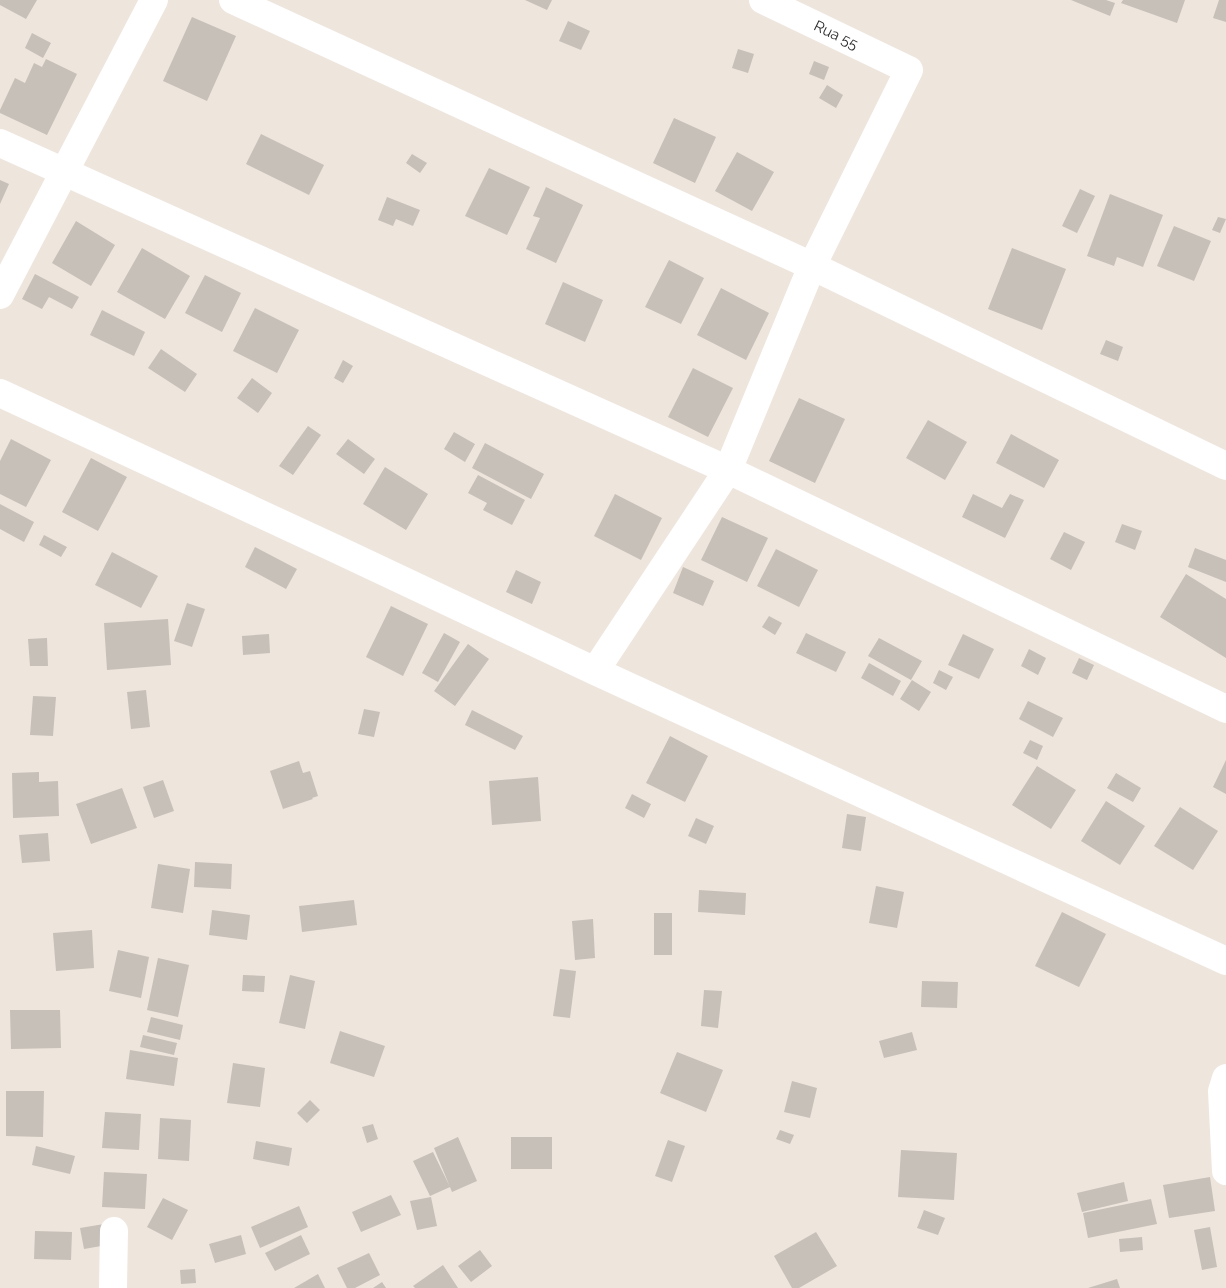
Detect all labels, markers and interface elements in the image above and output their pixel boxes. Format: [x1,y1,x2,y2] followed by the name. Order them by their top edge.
[811,17,861,53] street label: Rua 55

